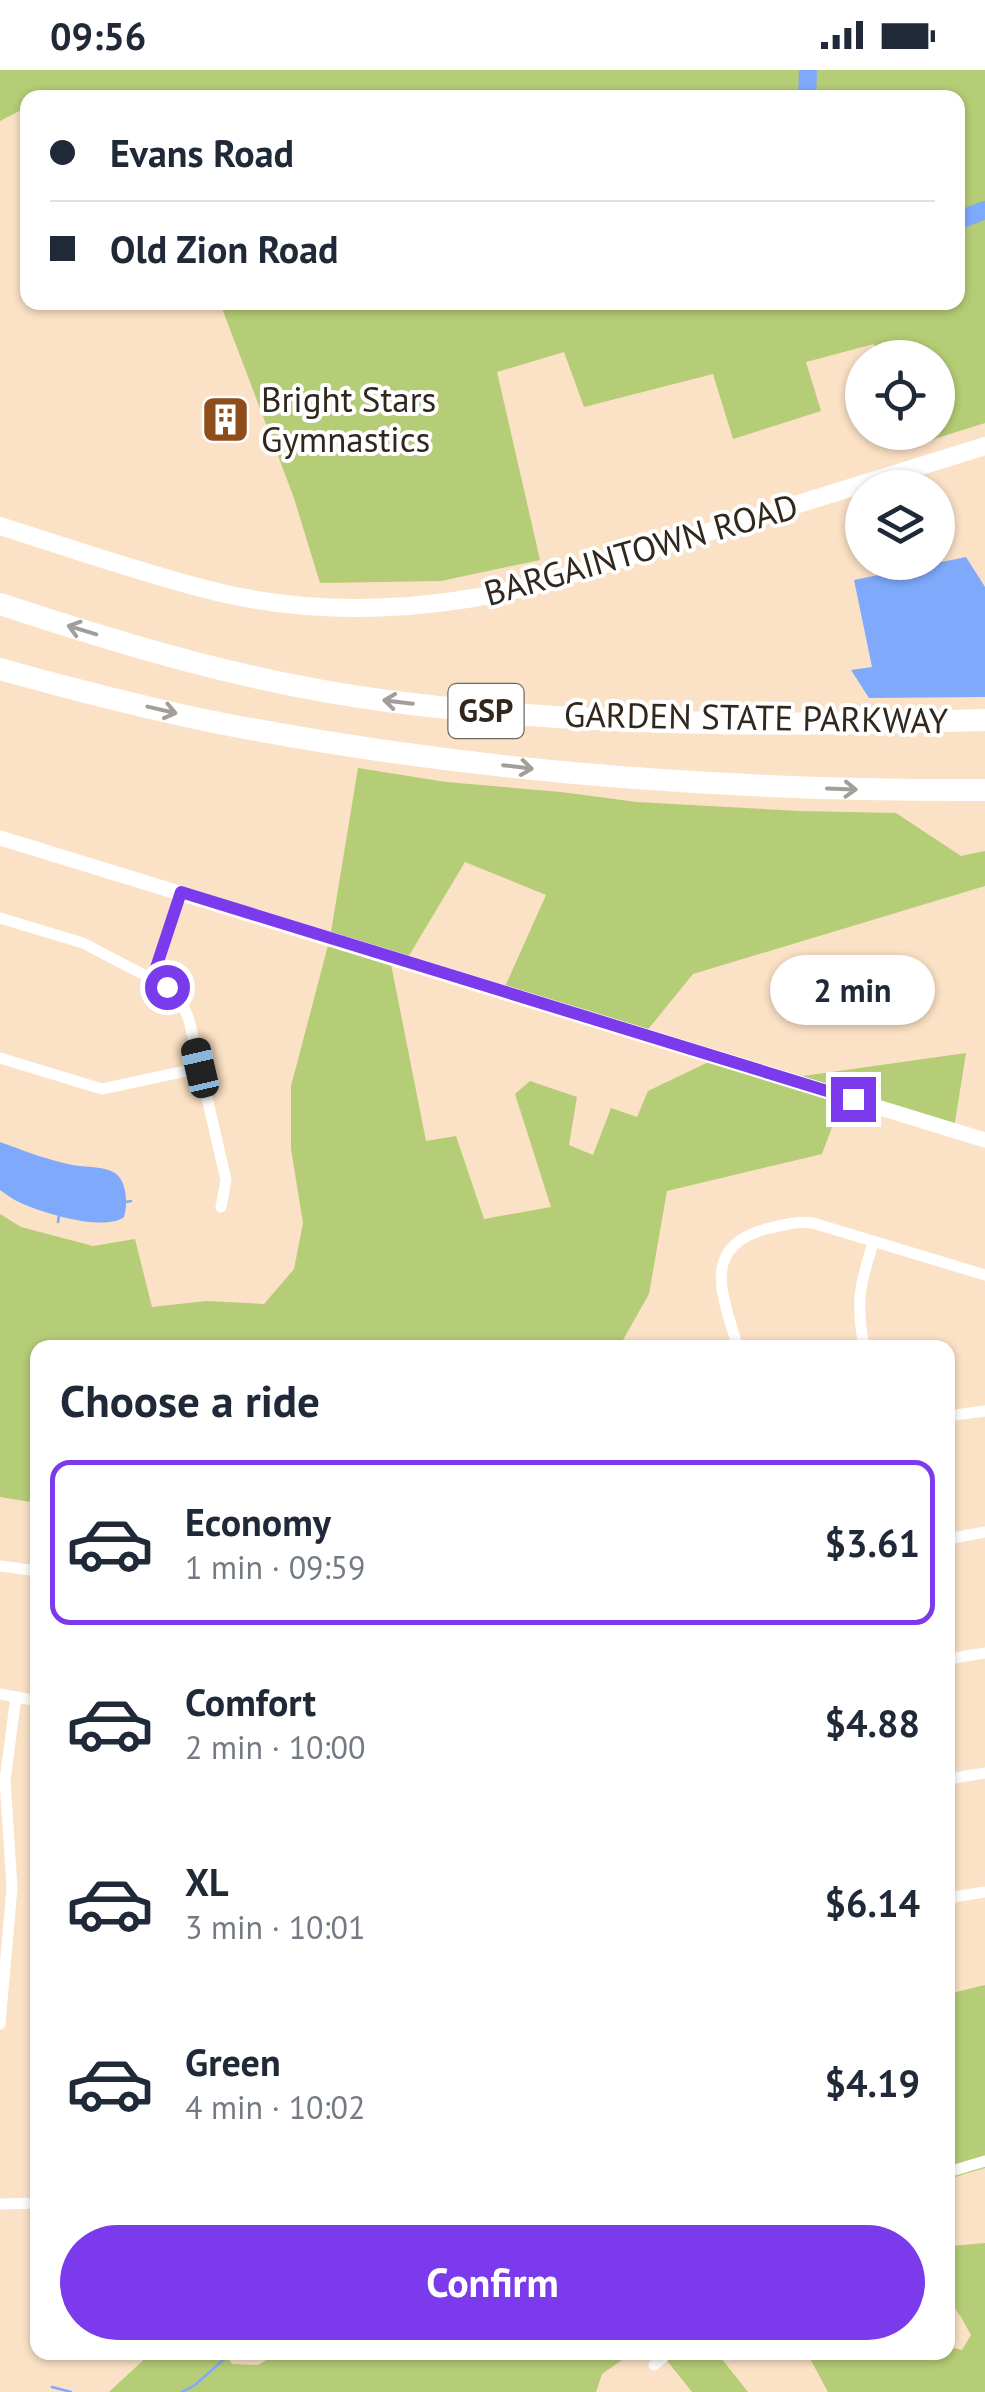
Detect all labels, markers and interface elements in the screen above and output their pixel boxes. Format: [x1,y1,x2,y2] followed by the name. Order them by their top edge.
[50,11,146,60] text: 09:56
[110,128,294,177] text: Evans Road
[110,224,339,273] text: Old Zion Road
[845,340,955,580] map controls
[845,340,955,450] button: locate
[261,376,436,462] place label: Bright Stars Gymnastics
[200,394,252,446] building icon: Bright Stars Gymnastics
[845,470,955,580] button: layers
[478,482,803,616] street label: BARGAINTOWN ROAD
[67,620,98,638] one-way arrow
[448,684,524,738] road number: GSP
[564,691,949,743] street label: GARDEN STATE PARKWAY
[383,692,415,711] one-way arrow
[145,702,177,720] one-way arrow
[501,758,533,777] one-way arrow
[825,779,857,798] one-way arrow
[770,954,936,1024] callout: 2 min
[145,965,190,1010] route start
[813,969,892,1011] text: 2 min
[179,1035,221,1101] car
[831,1077,876,1122] route end
[60,1371,320,1429] text: Choose a ride
[185,1497,331,1546] text: Economy
[65,1498,155,1588] icon: car
[824,1518,920,1567] text: $3.61
[185,1546,365,1588] text: 1 min · 09:59
[185,1677,316,1726] text: Comfort
[65,1678,155,1768] icon: car
[824,1698,920,1747] text: $4.88
[185,1726,365,1768] text: 2 min · 10:00
[185,1857,229,1906] text: XL
[65,1858,155,1948] icon: car
[824,1878,920,1927] text: $6.14
[185,1906,365,1948] text: 3 min · 10:01
[185,2037,281,2086] text: Green
[65,2038,155,2128] icon: car
[824,2058,920,2107] text: $4.19
[185,2086,365,2128] text: 4 min · 10:02
[60,2225,925,2340] button: Confirm

